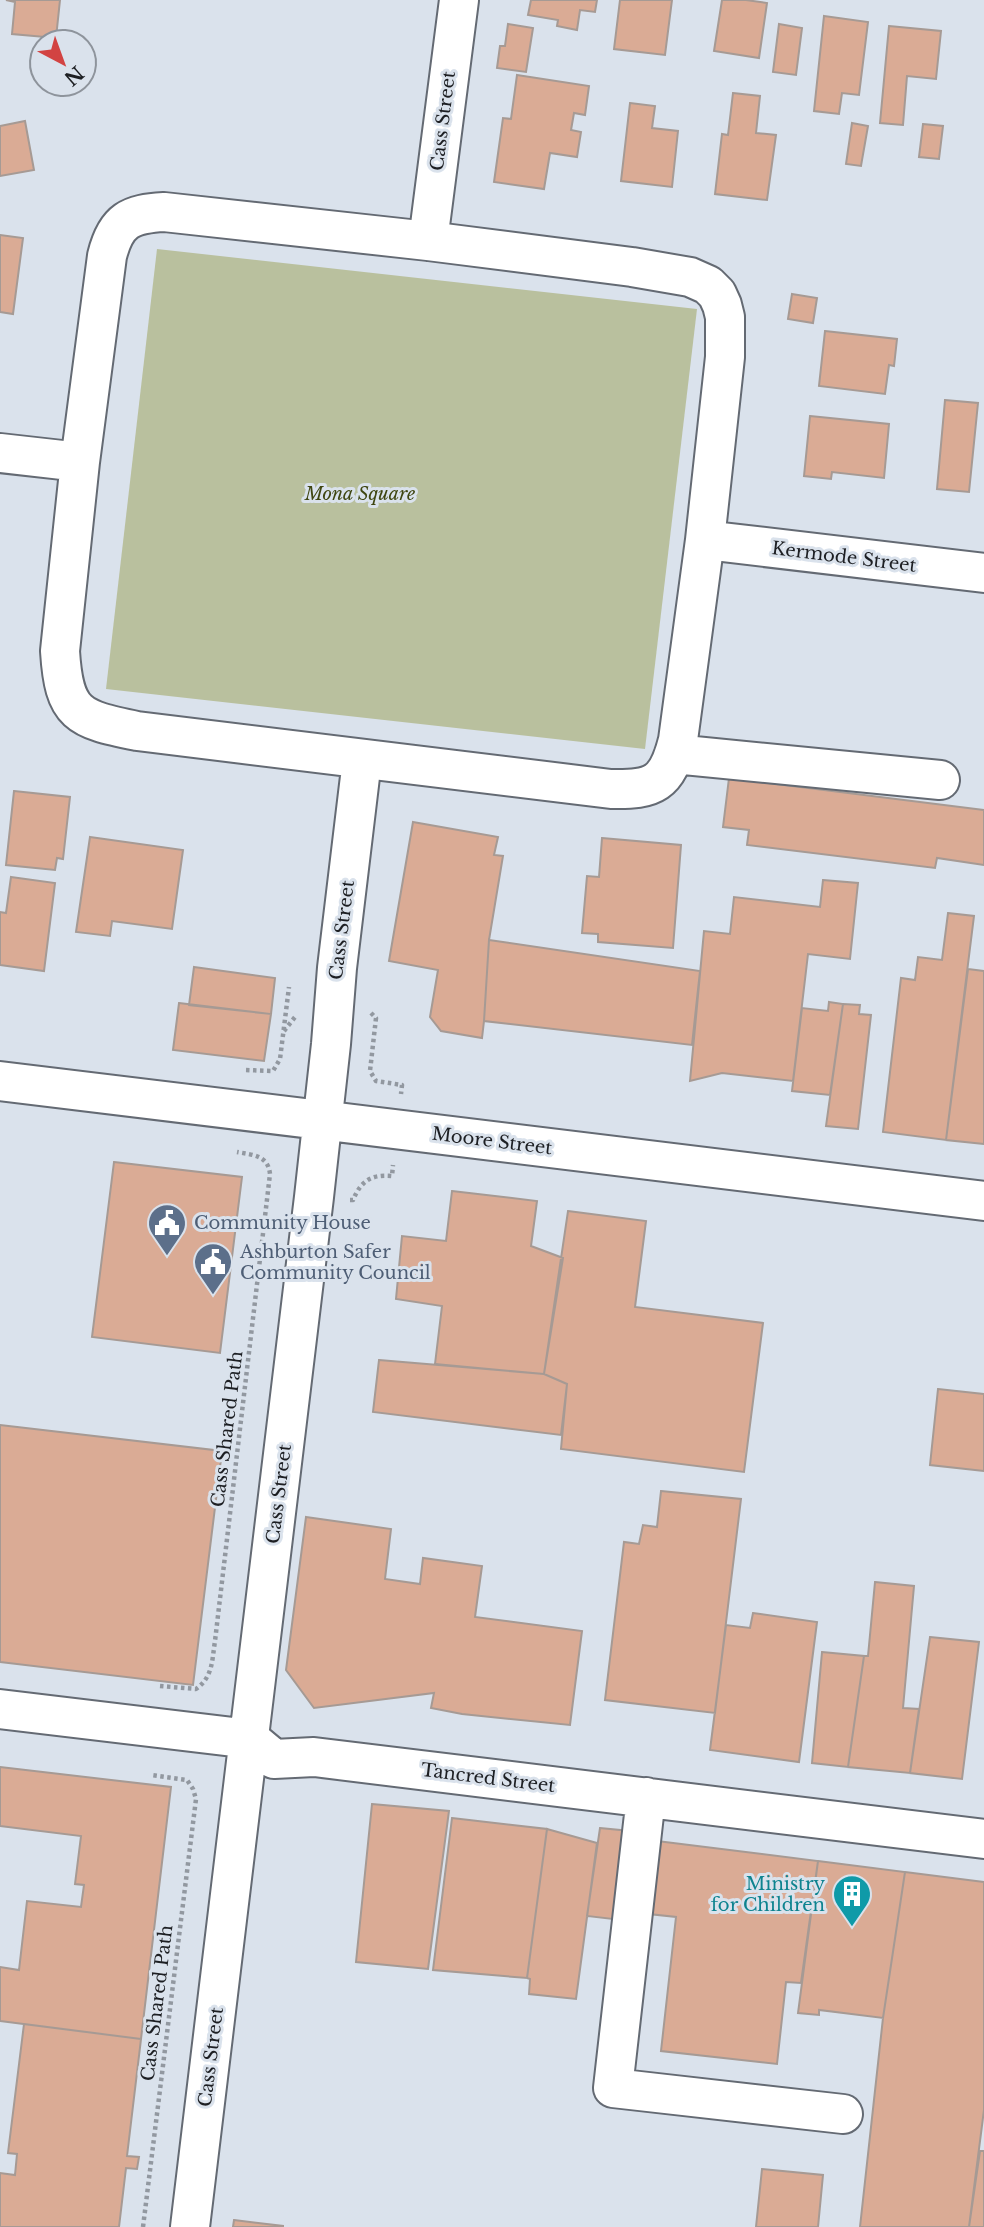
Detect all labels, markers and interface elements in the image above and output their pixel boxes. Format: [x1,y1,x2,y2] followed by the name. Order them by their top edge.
[28,28,98,98] north arrow
[59,61,88,90] text: N
[426,70,460,172] street label: Cass Street
[304,483,415,505] park label: Mona Square
[771,537,918,577] street label: Kermode Street
[325,879,359,981] street label: Cass Street
[431,1123,553,1159] street label: Moore Street
[146,1202,188,1257] public building icon: Community House
[194,1212,371,1234] place label: Community House
[192,1241,234,1296] public building icon: Ashburton Safer Community Council
[239,1241,431,1284] place label: Ashburton Safer Community Council
[207,1350,247,1508] street label: Cass Shared Path
[262,1443,296,1545] street label: Cass Street
[420,1759,556,1797] street label: Tancred Street
[711,1873,825,1916] place label: Ministry for Children
[831,1873,873,1928] building icon: Ministry for Children
[137,1924,177,2082] street label: Cass Shared Path
[194,2006,228,2108] street label: Cass Street

